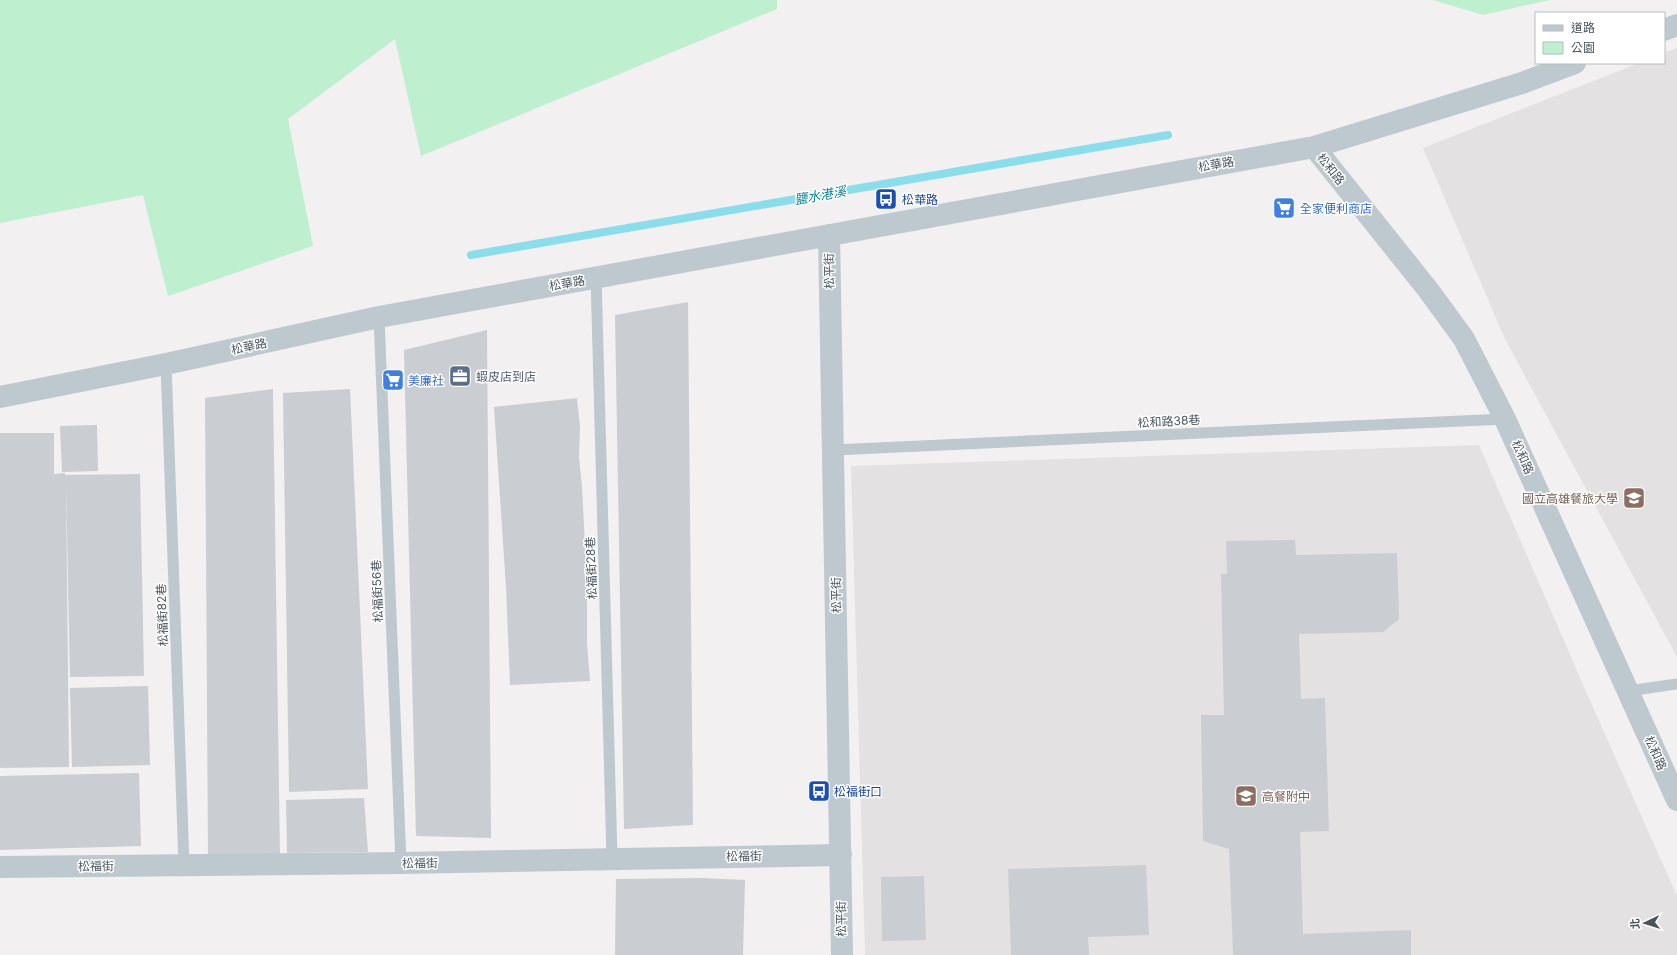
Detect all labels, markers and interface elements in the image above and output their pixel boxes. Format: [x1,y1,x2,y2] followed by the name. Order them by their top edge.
[1535,12,1665,64] legend
[1571,20,1595,35] text: 道路
[1571,40,1595,55] text: 公園
[1314,150,1348,188] street label: 松和路
[1197,153,1235,175] street label: 松華路
[793,182,849,207] water label: 鹽水港溪
[873,186,899,212] bus stop icon: 松華路
[902,192,938,207] place label: 松華路
[1271,195,1297,221] supermarket icon: 全家便利商店
[1300,201,1372,216] place label: 全家便利商店
[821,253,837,289] street label: 松平街
[548,272,586,294] street label: 松華路
[230,335,268,357] street label: 松華路
[447,363,473,389] office icon: 蝦皮店到店
[380,367,406,393] supermarket icon: 美廉社
[476,369,536,384] place label: 蝦皮店到店
[408,373,444,388] place label: 美廉社
[1137,412,1201,430] street label: 松和路38巷
[1509,437,1537,477] street label: 松和路
[1621,485,1647,511] school or university icon: 國立高雄餐旅大學
[1522,491,1618,506] place label: 國立高雄餐旅大學
[582,536,600,600] street label: 松福街28巷
[368,559,386,623] street label: 松福街56巷
[828,577,844,613] street label: 松平街
[153,583,171,647] street label: 松福街82巷
[1642,733,1670,773] street label: 松和路
[806,778,832,804] bus stop icon: 松福街口
[1233,783,1259,809] school or university icon: 高餐附中
[834,784,882,799] place label: 松福街口
[1262,789,1310,804] place label: 高餐附中
[726,848,762,864] street label: 松福街
[402,855,438,871] street label: 松福街
[78,858,114,874] street label: 松福街
[833,901,849,937] street label: 松平街
[1625,903,1665,943] north arrow
[1628,918,1642,930] text: 北

